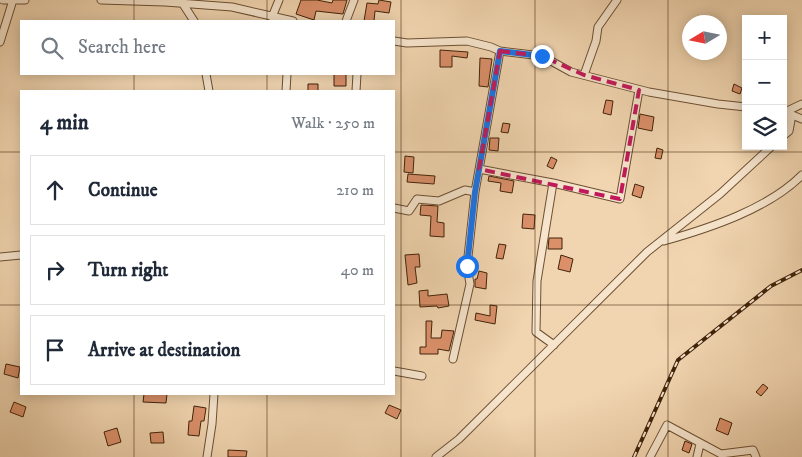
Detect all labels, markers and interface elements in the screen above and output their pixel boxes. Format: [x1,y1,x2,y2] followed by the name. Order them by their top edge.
[682,15,727,60] north arrow
[742,15,787,150] map controls
[742,15,787,60] button: +
[20,20,395,75] search box
[38,34,66,62] icon: search
[78,36,166,59] text: Search here
[531,45,554,68] route end
[742,60,787,105] button: −
[742,105,787,150] button: layers
[40,110,89,136] text: 4 min
[291,113,375,133] text: Walk · 250 m
[41,176,69,204] icon: ahead
[88,179,158,202] text: Continue
[336,180,374,200] text: 210 m
[456,255,479,278] route start
[41,256,69,284] icon: right
[88,259,168,282] text: Turn right
[341,260,374,280] text: 40 m
[41,336,69,364] icon: arrive
[88,339,240,362] text: Arrive at destination

